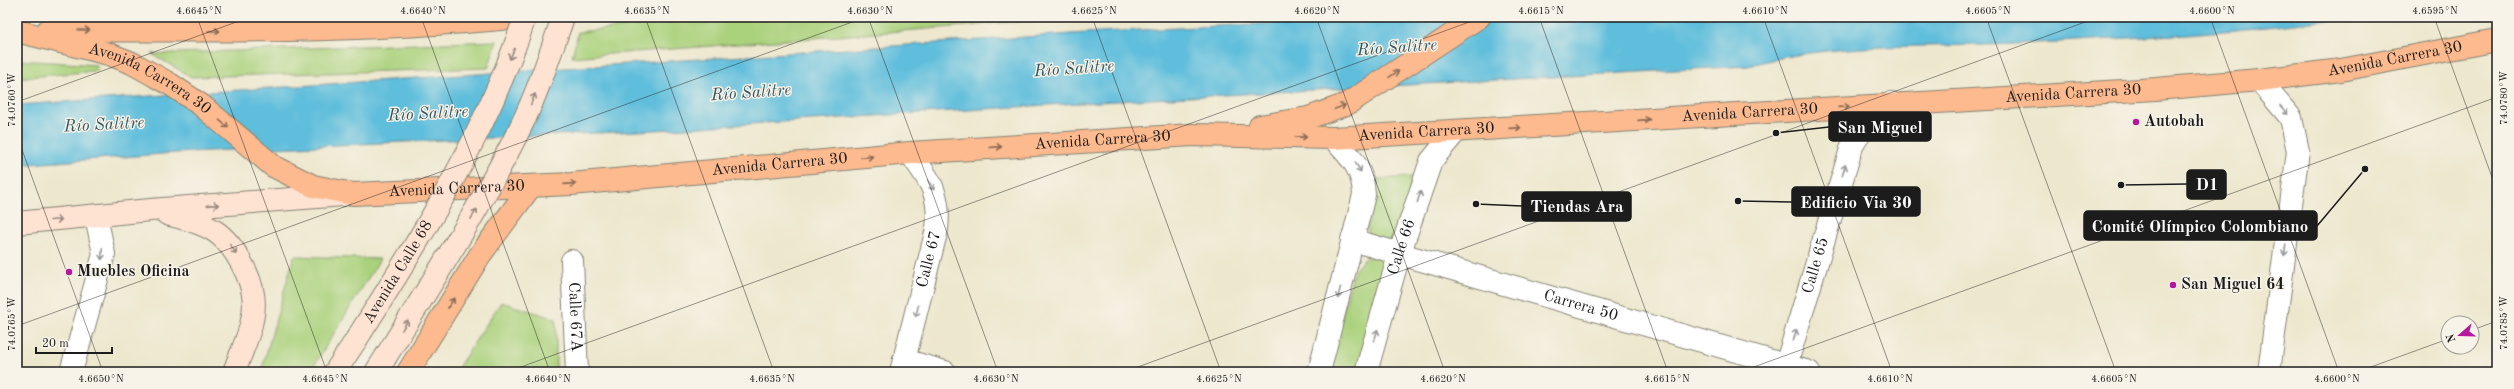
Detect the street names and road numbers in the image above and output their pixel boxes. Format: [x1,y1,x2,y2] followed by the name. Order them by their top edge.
[2327,39,2464,80] street label: Avenida Carrera 30
[87,41,214,118] street label: Avenida Carrera 30
[2004,82,2142,106] street label: Avenida Carrera 30
[1681,101,1818,125] street label: Avenida Carrera 30
[1358,120,1495,144] street label: Avenida Carrera 30
[1034,128,1171,153] street label: Avenida Carrera 30
[711,151,848,179] street label: Avenida Carrera 30
[388,178,525,200] street label: Avenida Carrera 30
[1386,217,1419,277] street label: Calle 66
[361,218,436,327] street label: Avenida Calle 68
[915,230,944,289] street label: Calle 67
[1800,236,1832,296] street label: Calle 65
[565,282,584,352] street label: Calle 67A
[1542,288,1620,324] street label: Carrera 50

